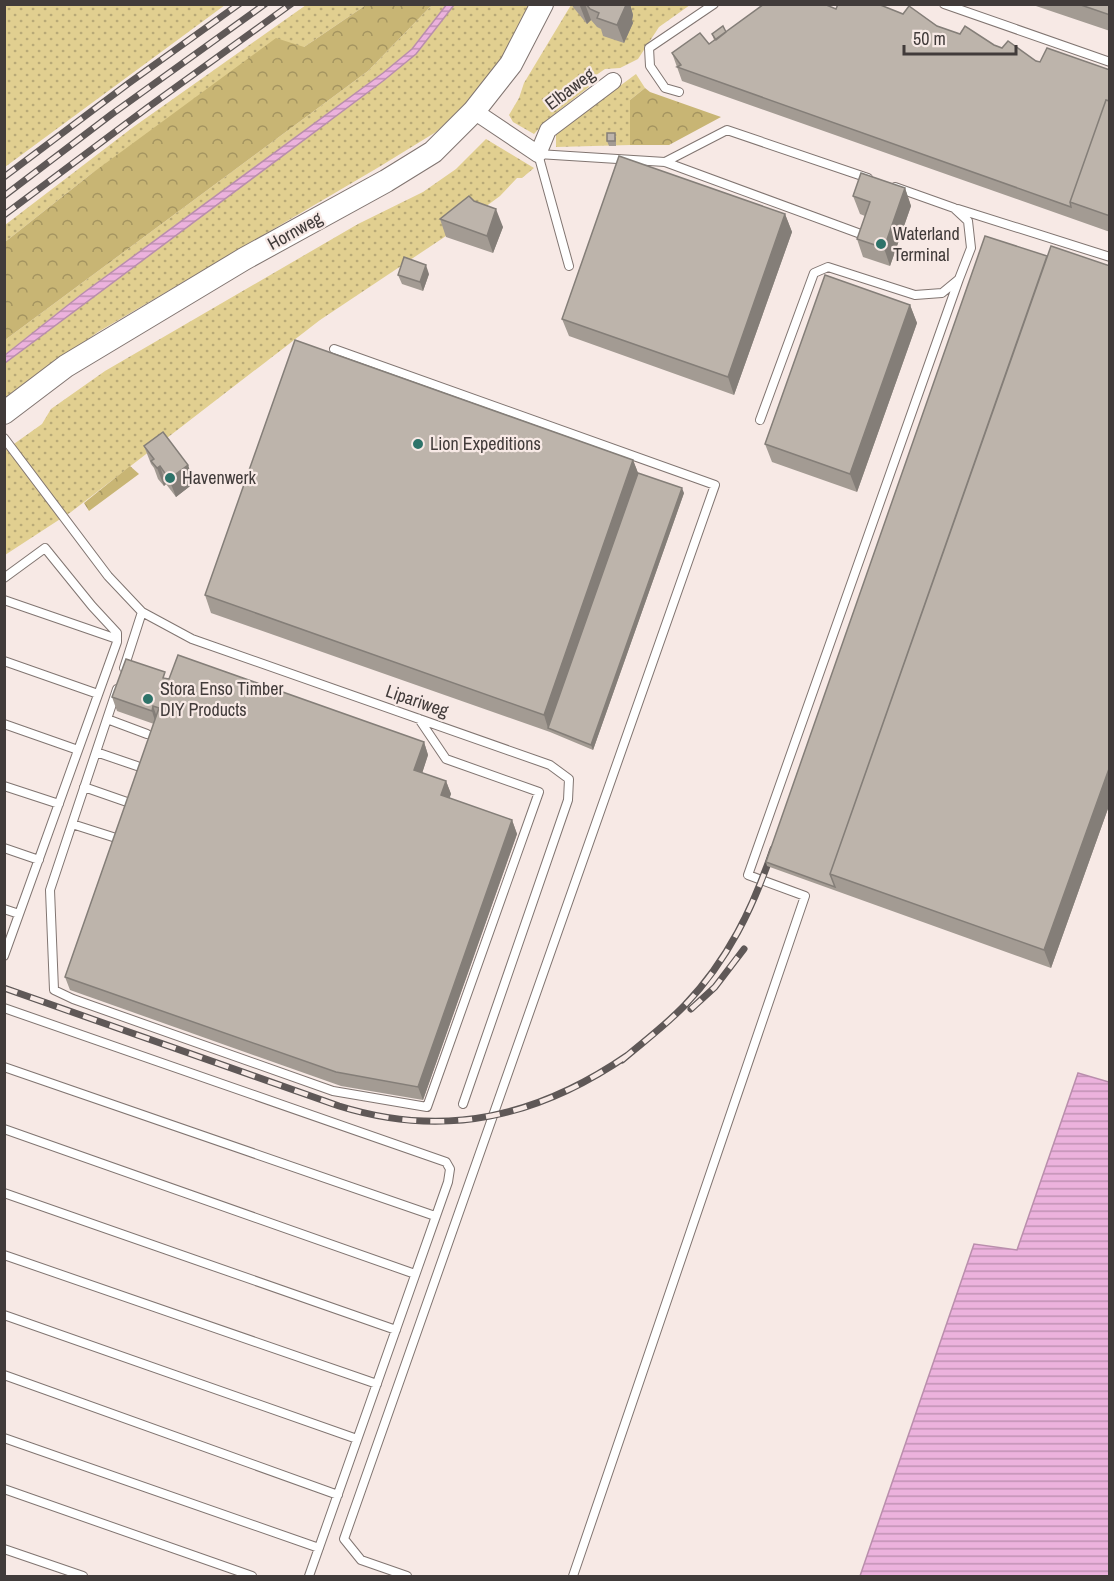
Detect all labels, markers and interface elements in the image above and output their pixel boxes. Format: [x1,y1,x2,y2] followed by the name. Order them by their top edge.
[904,18,1016,56] scale bar
[913,26,946,51] text: 50 m
[540,61,600,116] street label: Elbaweg
[263,205,327,256] street label: Hornweg
[893,221,960,267] place label: Waterland Terminal
[874,237,888,251] marker: Waterland Terminal
[430,431,541,456] place label: Lion Expeditions
[411,437,425,451] marker: Lion Expeditions
[182,465,256,490] place label: Havenwerk
[163,471,177,485] marker: Havenwerk
[160,676,283,722] place label: Stora Enso Timber DIY Products
[382,678,453,723] street label: Lipariweg
[141,692,155,706] marker: Stora Enso Timber DIY Products

